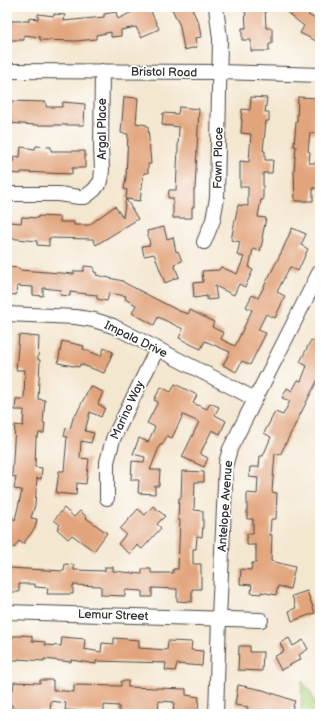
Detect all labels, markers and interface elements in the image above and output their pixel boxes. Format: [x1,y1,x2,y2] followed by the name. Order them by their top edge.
[131,64,197,81] street label: Bristol Road
[95,98,110,160] street label: Argal Place
[210,127,227,189] street label: Fawn Place
[102,318,170,361] street label: Impala Drive
[107,378,148,442] street label: Marino Way
[215,460,236,552] street label: Antelope Avenue
[77,607,149,624] street label: Lemur Street

